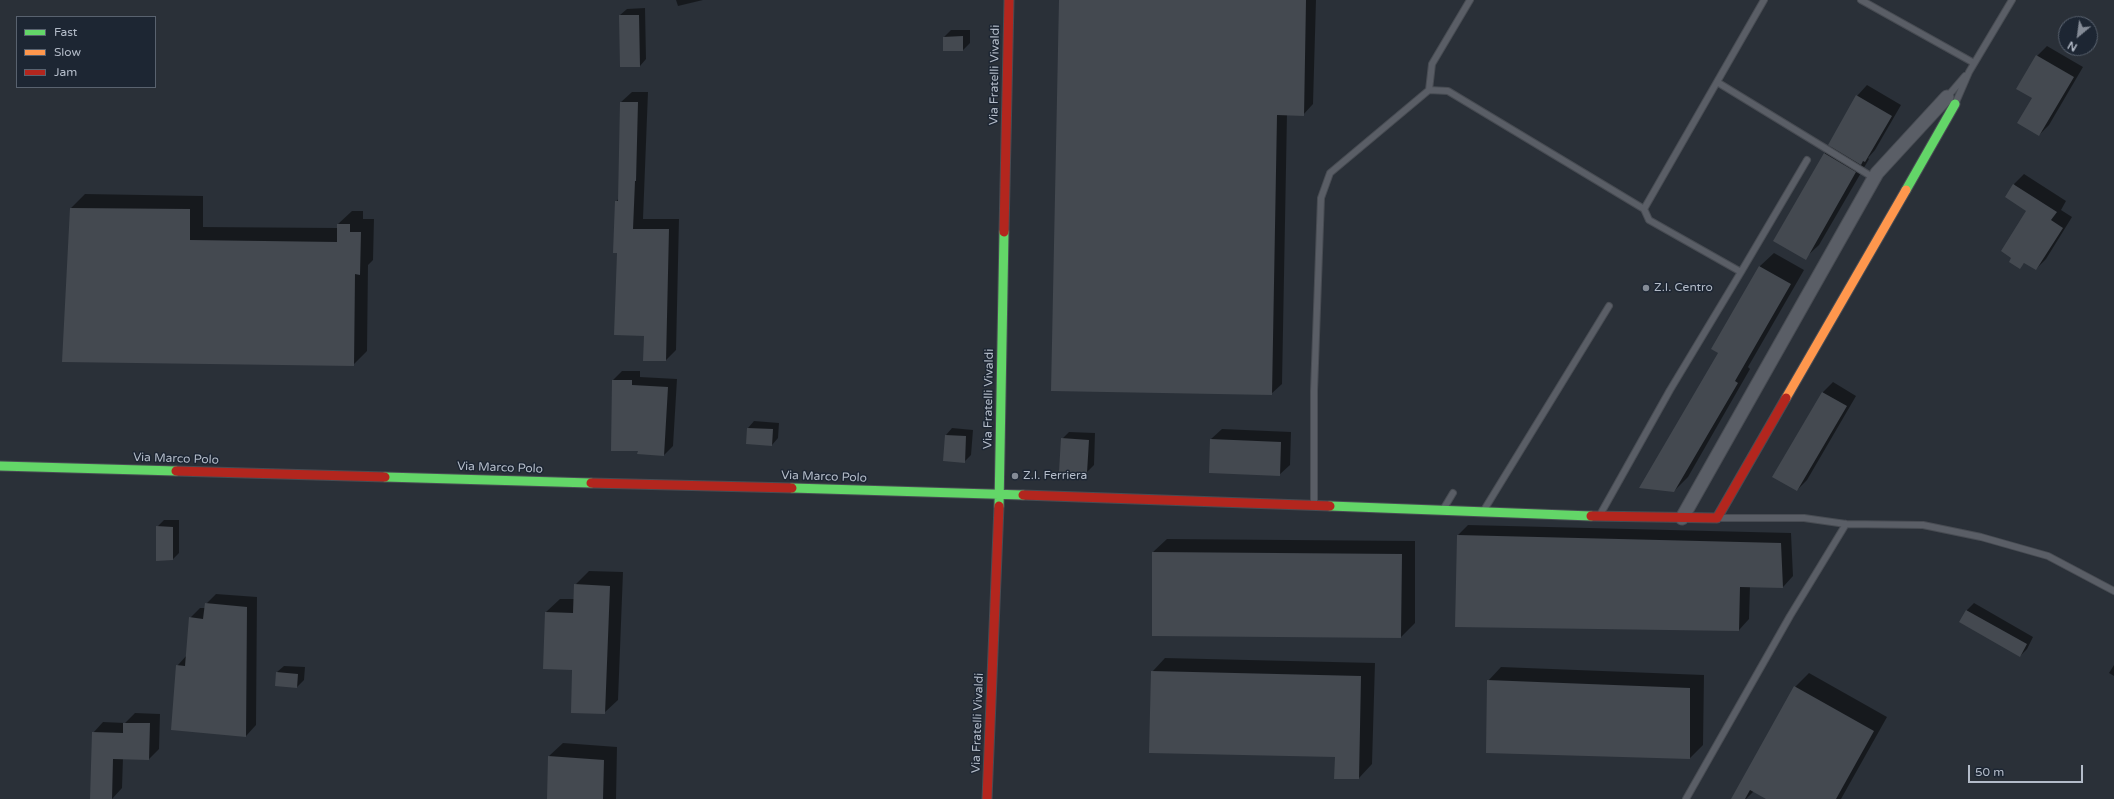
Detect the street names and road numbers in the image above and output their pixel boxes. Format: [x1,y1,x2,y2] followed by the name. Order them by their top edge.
[987,25,1003,125] street label: Via Fratelli Vivaldi
[981,349,997,449] street label: Via Fratelli Vivaldi
[133,450,219,468] street label: Via Marco Polo
[457,459,543,477] street label: Via Marco Polo
[781,468,867,486] street label: Via Marco Polo
[969,673,987,773] street label: Via Fratelli Vivaldi

